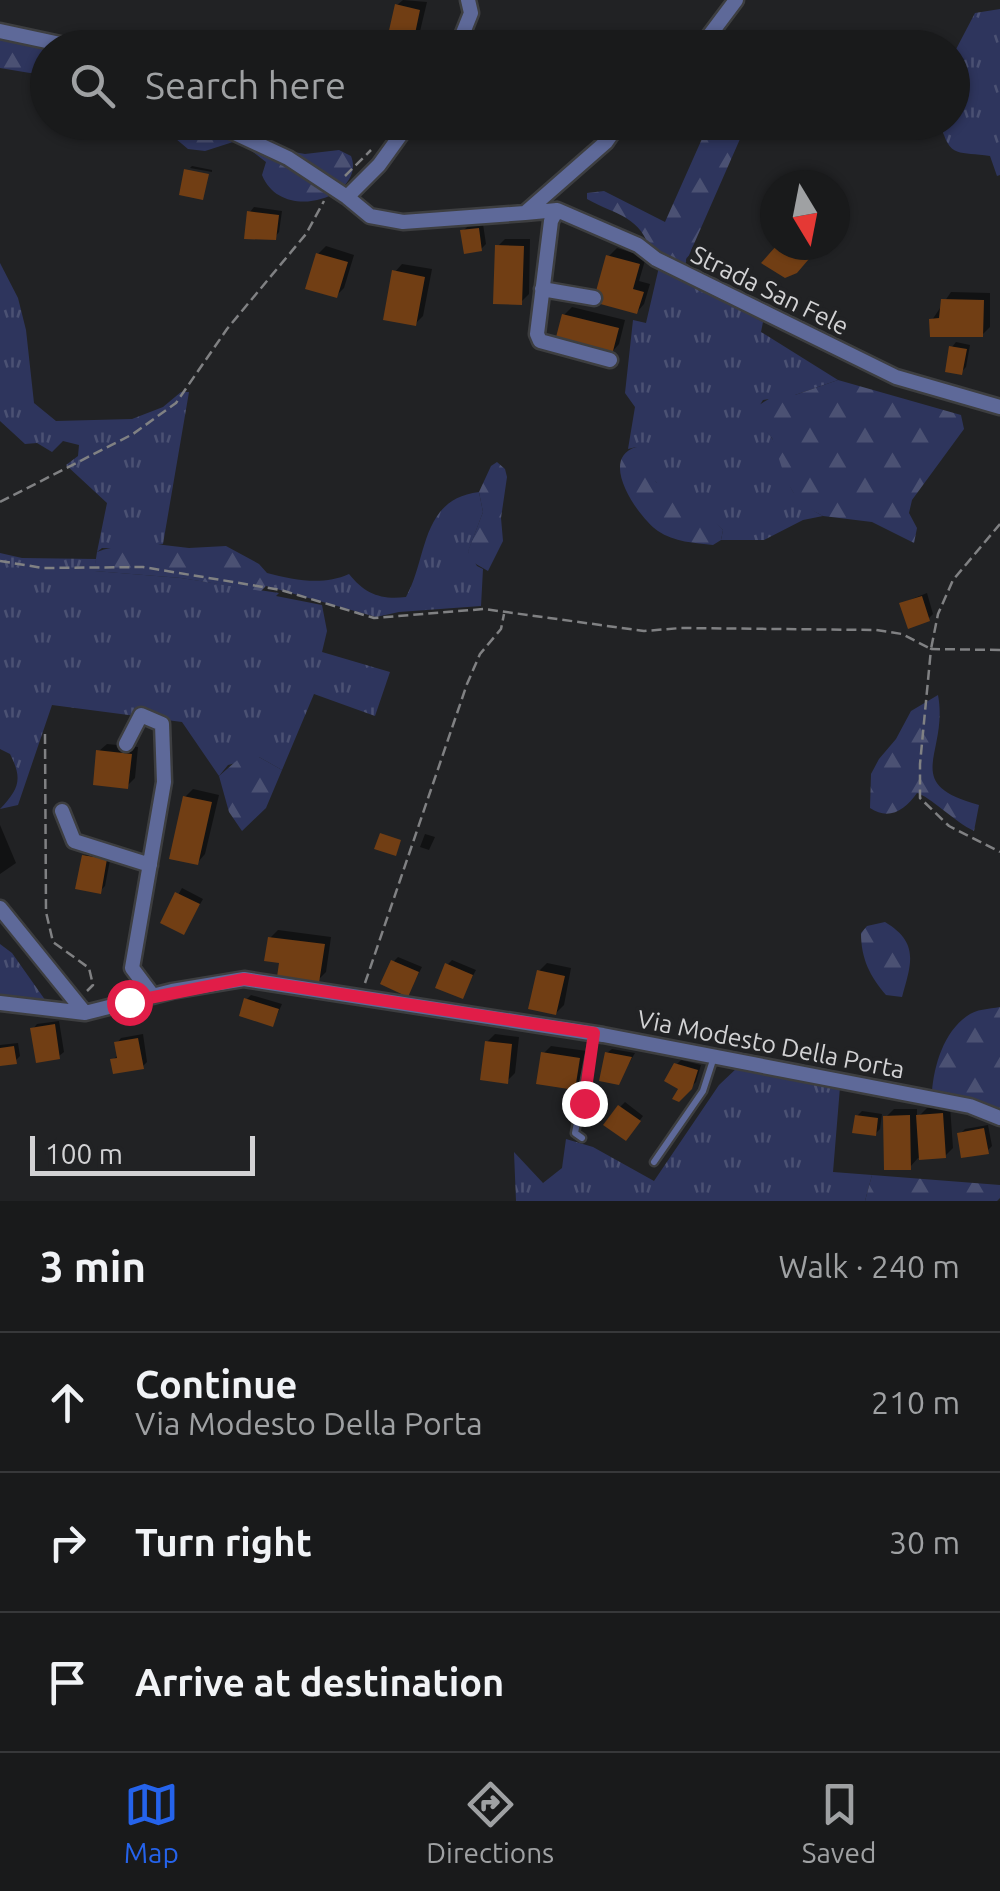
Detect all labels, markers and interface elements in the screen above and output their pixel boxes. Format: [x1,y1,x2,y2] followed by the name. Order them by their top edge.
[30,30,970,140] search box
[65,58,120,113] icon: search
[145,64,346,106] text: Search here
[760,170,850,260] north arrow
[687,240,853,340] street label: Strada San Fele
[107,980,153,1026] route start
[635,1004,907,1084] street label: Via Modesto Della Porta
[562,1081,608,1127] route end
[30,1131,255,1176] scale bar
[45,1138,123,1169] text: 100 m
[40,1243,146,1290] text: 3 min
[778,1248,960,1284] text: Walk · 240 m
[135,1363,297,1405] text: Continue
[40,1375,95,1430] icon: ahead
[871,1384,960,1420] text: 210 m
[135,1405,483,1441] text: Via Modesto Della Porta
[40,1515,95,1570] icon: right
[135,1521,312,1563] text: Turn right
[889,1524,960,1560] text: 30 m
[40,1655,95,1710] icon: arrive
[135,1661,504,1703] text: Arrive at destination
[124,1777,179,1868] tab: Map
[426,1777,554,1868] tab: Directions
[802,1777,876,1868] tab: Saved

